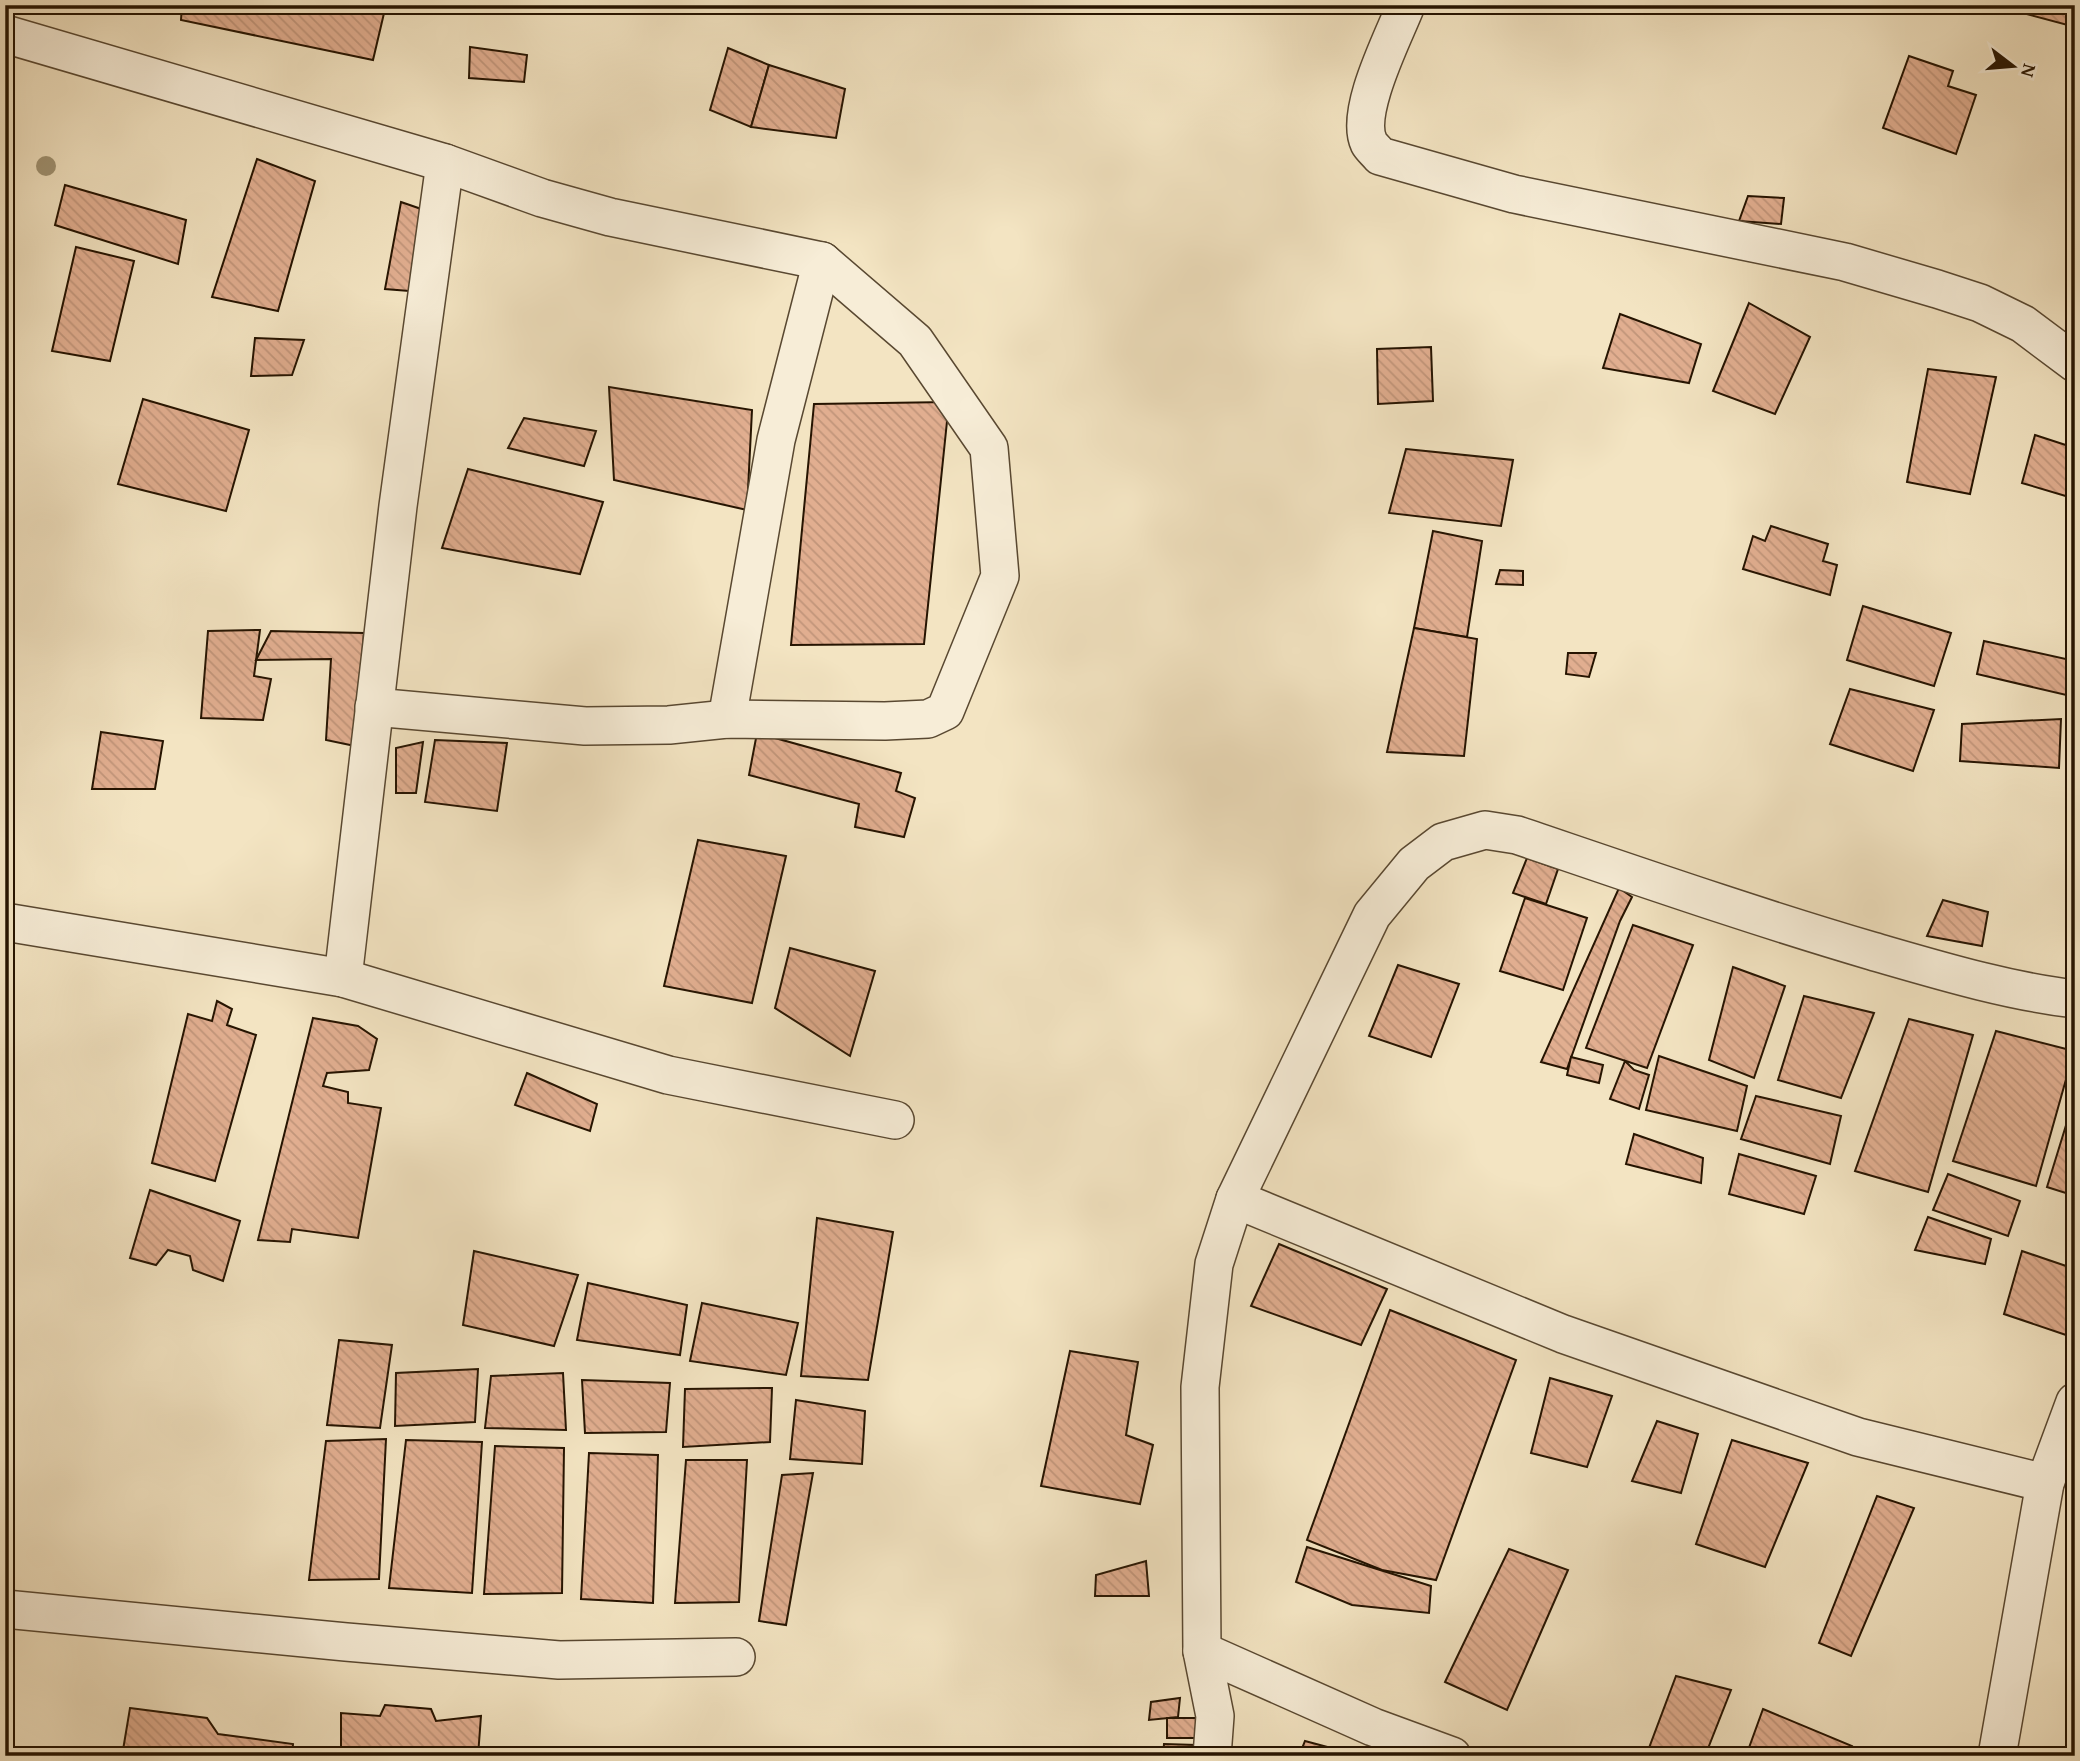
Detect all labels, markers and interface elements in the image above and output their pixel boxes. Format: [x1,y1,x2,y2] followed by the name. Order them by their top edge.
[1979,32,2048,102] north arrow
[2014,61,2045,81] text: N

